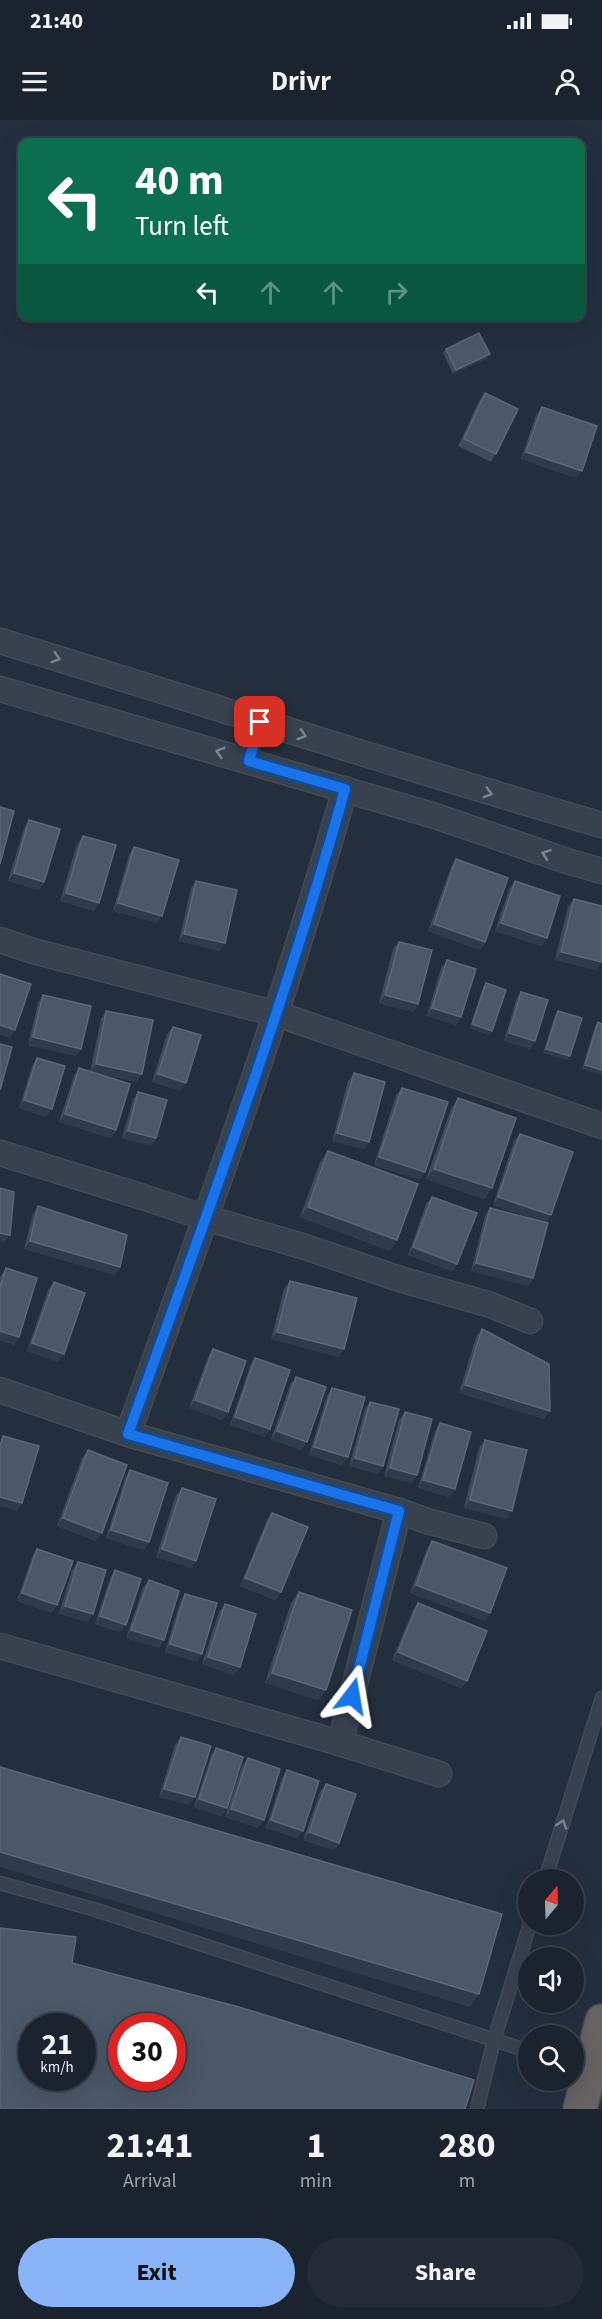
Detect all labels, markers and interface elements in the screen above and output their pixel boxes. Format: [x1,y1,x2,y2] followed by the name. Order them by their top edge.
[30,5,83,37] text: 21:40
[271,62,331,101] text: Drivr
[18,65,51,98] icon: menu
[551,65,584,98] icon: person
[135,151,224,211] text: 40 m
[36,162,114,240] icon: left
[135,207,229,246] text: Turn left
[191,276,224,309] icon: left
[254,276,287,309] icon: ahead
[317,276,350,309] icon: ahead
[380,276,413,309] icon: right
[50,651,61,663] one-way arrow
[234,696,285,747] pin
[243,705,276,738] icon: arrive
[296,728,307,740] one-way arrow
[215,747,226,759] one-way arrow
[483,785,493,798] one-way arrow
[541,848,552,861] one-way arrow
[320,1664,384,1728] position arrow
[555,1819,567,1830] one-way arrow
[518,1869,584,1935] north arrow
[518,1869,584,2091] map controls
[518,1947,584,2013] button: sound
[108,2013,186,2091] speed limit sign: 30
[41,2023,73,2066] text: 21
[518,2025,584,2091] button: search
[40,2057,74,2078] text: km/h
[106,2120,193,2171] text: 21:41
[306,2120,325,2171] text: 1
[439,2120,496,2171] text: 280
[123,2167,177,2195] text: Arrival
[300,2167,332,2195] text: min
[459,2167,475,2195] text: m
[18,2238,295,2307] button: Exit
[307,2238,584,2307] button: Share

